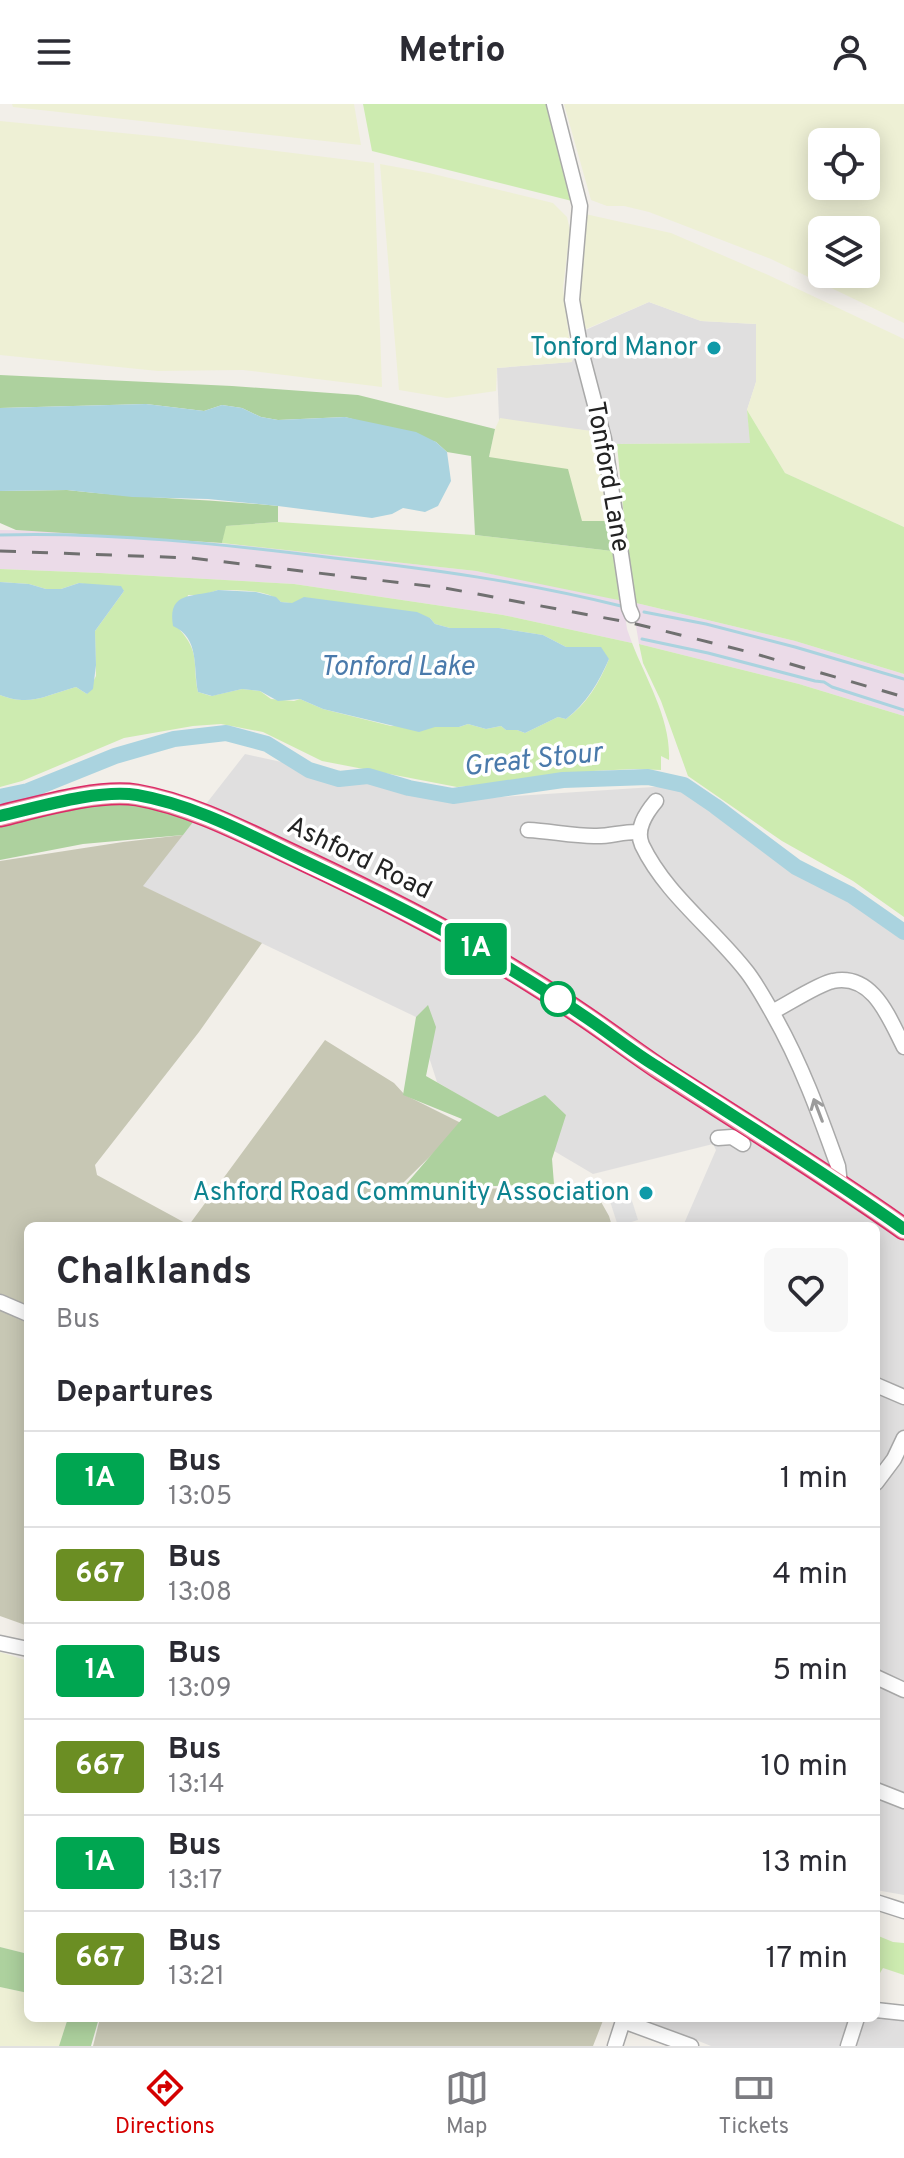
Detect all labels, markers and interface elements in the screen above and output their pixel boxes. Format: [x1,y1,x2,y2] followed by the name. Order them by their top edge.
[398,29,506,75] text: Metrio
[32,30,76,74] icon: menu
[828,30,872,74] icon: person
[808,128,880,288] map controls
[808,128,880,200] button: locate
[808,216,880,288] button: layers
[530,332,698,365] place label: Tonford Manor
[705,339,723,357] marker: Tonford Manor
[578,399,636,555] street label: Tonford Lane
[320,650,475,686] water label: Tonford Lake
[462,736,606,786] water label: Great Stour
[281,810,437,908] street label: Ashford Road
[440,923,512,975] line badge: 1A
[461,931,491,967] text: 1A
[541,982,575,1016] unlabelled marker
[810,1098,824,1123] one-way arrow
[192,1177,630,1210] place label: Ashford Road Community Association
[637,1184,655,1202] marker: Ashford Road Community Association
[764,1248,848,1332] button: heart
[56,1249,252,1298] text: Chalklands
[56,1304,100,1337] text: Bus
[56,1375,214,1412] text: Departures
[168,1444,221,1481] text: Bus
[85,1461,115,1497] text: 1A
[780,1461,848,1498] text: 1 min
[168,1481,232,1514] text: 13:05
[168,1540,221,1577] text: Bus
[75,1557,125,1593] text: 667
[772,1557,848,1594] text: 4 min
[168,1577,232,1610] text: 13:08
[168,1636,221,1673] text: Bus
[85,1653,115,1689] text: 1A
[772,1653,848,1690] text: 5 min
[168,1673,231,1706] text: 13:09
[168,1732,221,1769] text: Bus
[75,1749,125,1785] text: 667
[761,1749,848,1786] text: 10 min
[168,1769,225,1802] text: 13:14
[168,1828,221,1865] text: Bus
[85,1845,115,1881] text: 1A
[762,1845,848,1882] text: 13 min
[168,1865,222,1898] text: 13:17
[168,1924,221,1961] text: Bus
[75,1941,125,1977] text: 667
[765,1941,848,1978] text: 17 min
[168,1961,225,1994] text: 13:21
[115,2066,215,2141] tab: Directions
[445,2066,489,2141] tab: Map
[719,2066,789,2141] tab: Tickets

